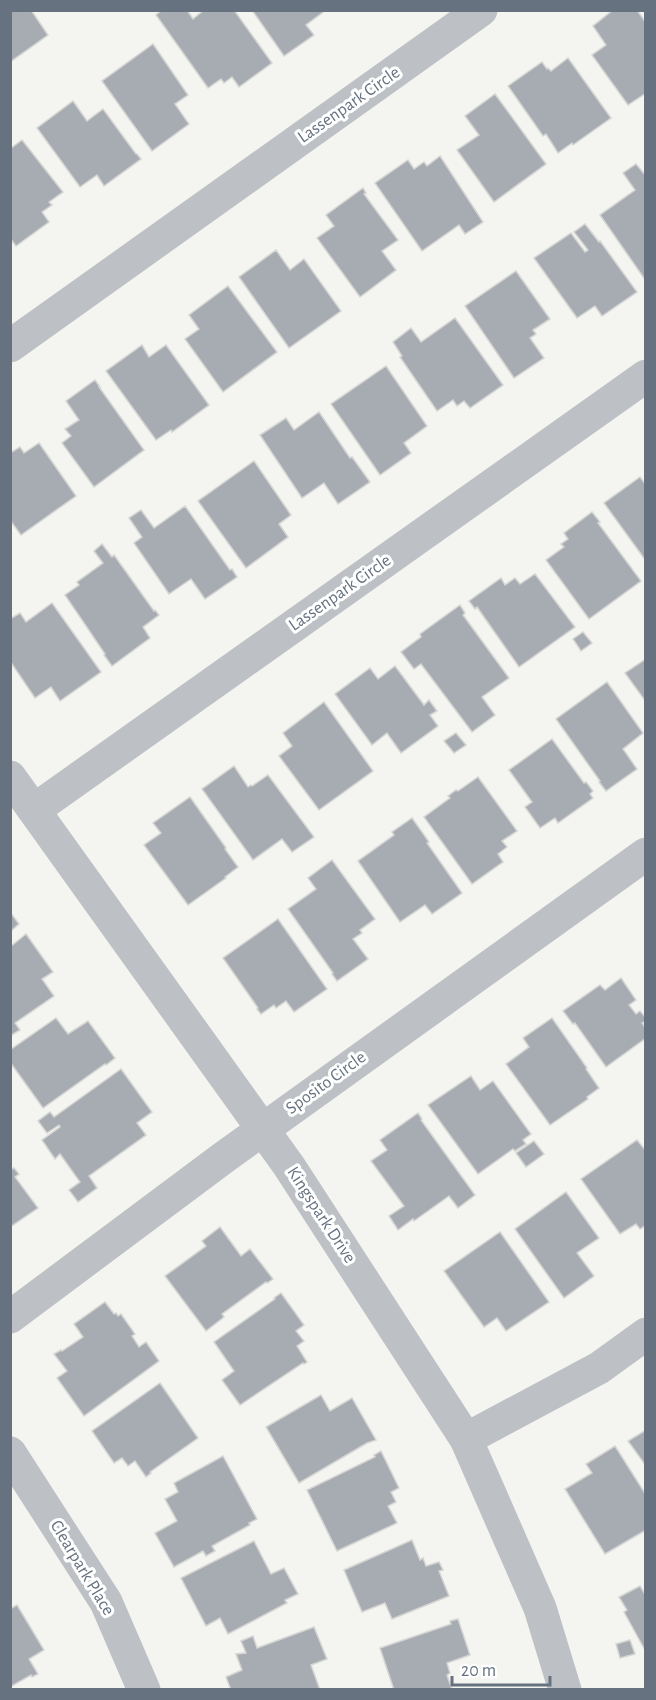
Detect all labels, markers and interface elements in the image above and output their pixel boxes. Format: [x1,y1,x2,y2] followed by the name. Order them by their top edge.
[295,63,403,147] street label: Lassenpark Circle
[286,551,394,635] street label: Lassenpark Circle
[283,1048,369,1118] street label: Sposito Circle
[283,1164,359,1266] street label: Kingspark Drive
[47,1517,117,1619] street label: Clearpark Place
[452,1649,550,1687] scale bar
[461,1662,496,1680] text: 20 m

